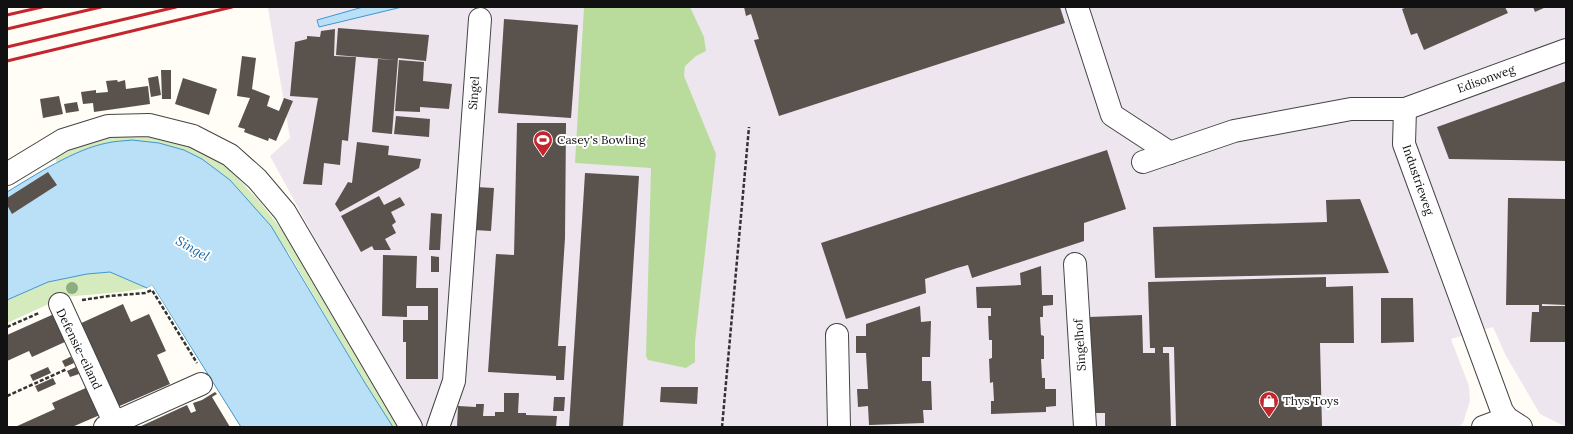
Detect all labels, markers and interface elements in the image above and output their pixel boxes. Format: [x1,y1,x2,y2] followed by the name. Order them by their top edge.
[1455,61,1517,96] street label: Edisonweg
[465,76,482,110] street label: Singel
[532,129,554,157] sports icon: Casey's Bowling
[557,132,646,147] place label: Casey's Bowling
[1399,143,1438,217] street label: Industrieweg
[173,232,213,265] water label: Singel
[53,306,106,392] street label: Defensie-eiland
[1070,318,1089,371] street label: Singelhof
[1258,390,1280,418] shop icon: Thys Toys
[1283,393,1339,408] place label: Thys Toys

